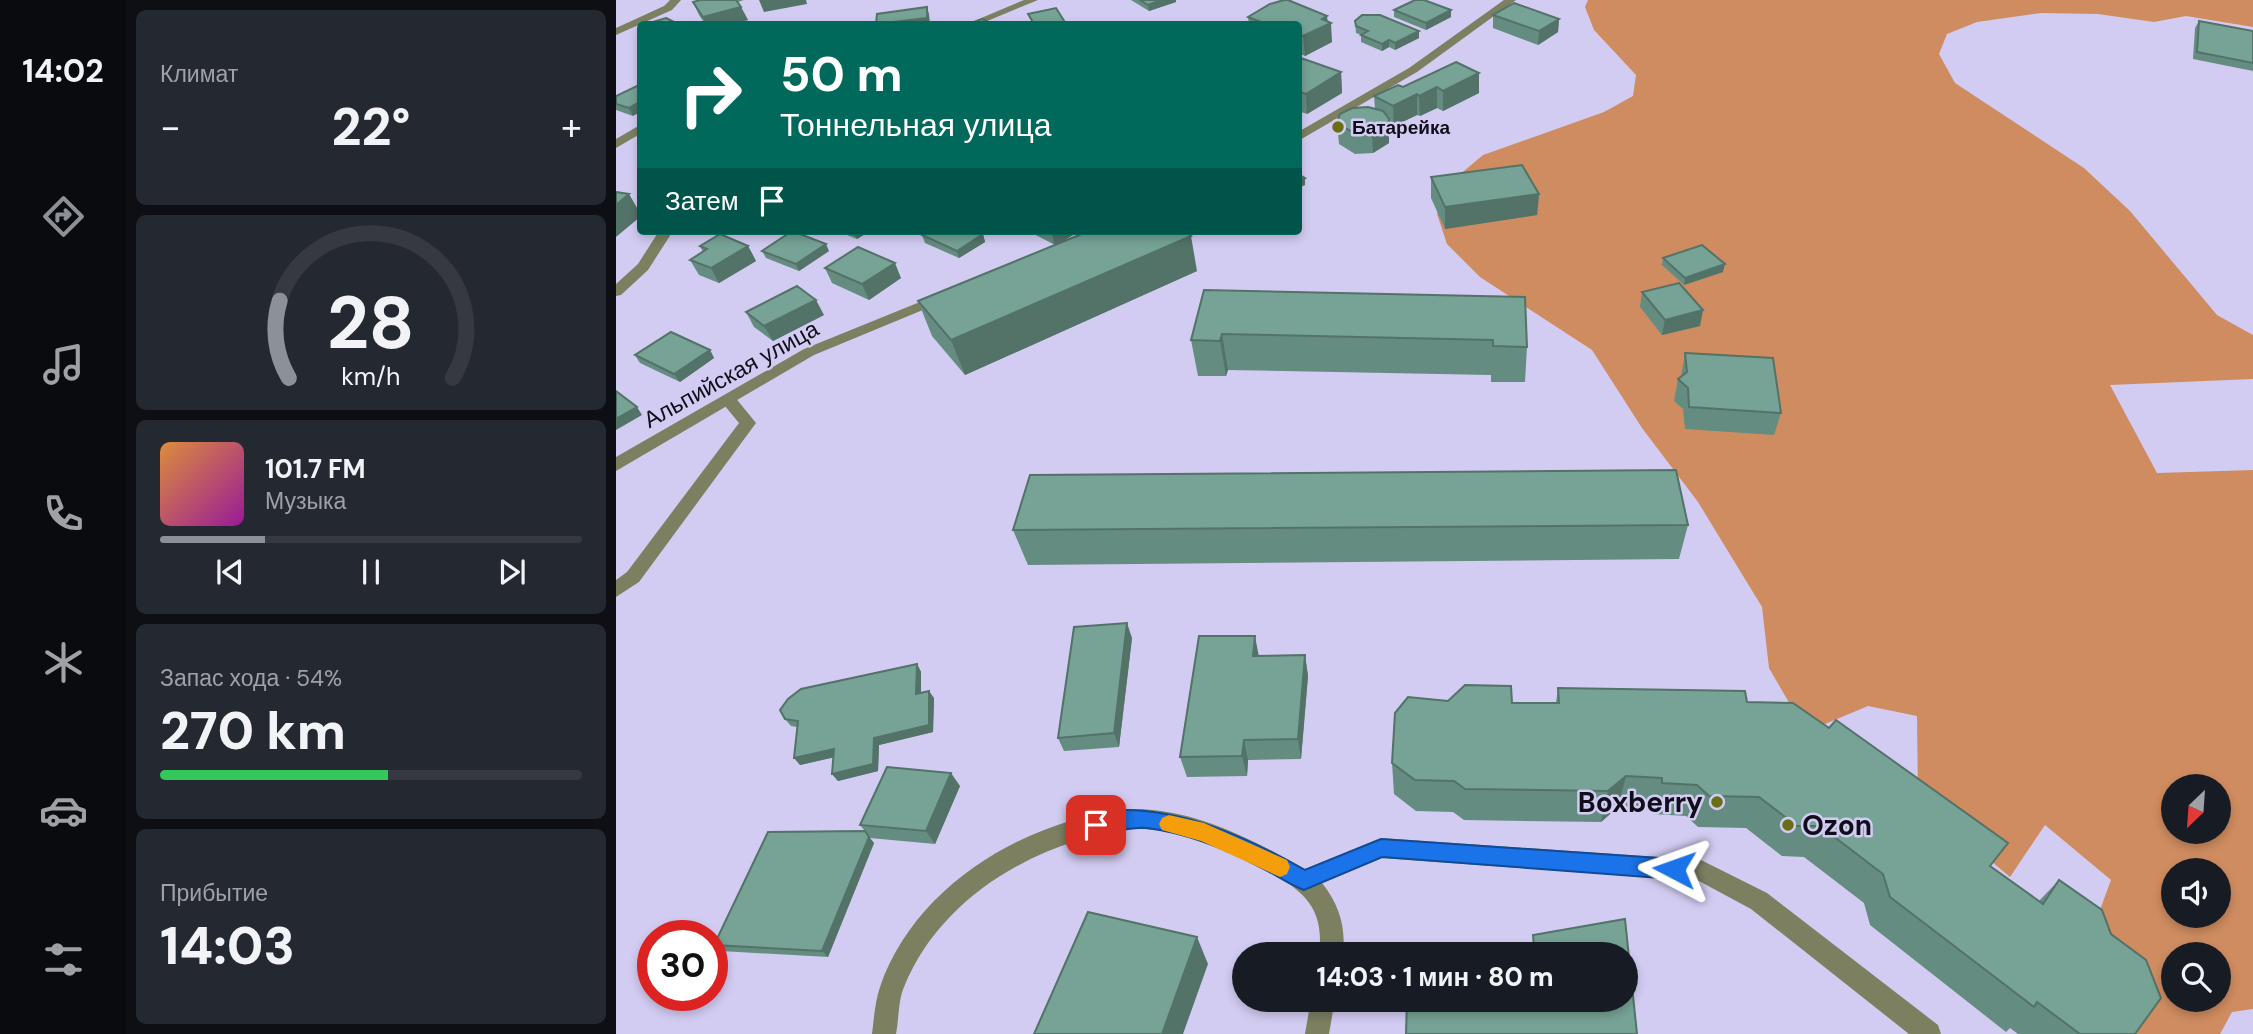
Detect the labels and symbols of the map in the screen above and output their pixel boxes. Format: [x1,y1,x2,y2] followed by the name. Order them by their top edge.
[1352,115,1450,140] place label: Батарейка
[1330,119,1346,135] marker: Батарейка
[638,313,824,435] street label: Альпийская улица
[2161,774,2231,844] north arrow
[1578,784,1703,821] place label: Boxberry
[1709,794,1725,810] marker: Boxberry
[1066,795,1126,855] pin
[1802,807,1872,844] place label: Ozon
[1780,817,1796,833] marker: Ozon
[1637,832,1711,906] position arrow
[637,920,728,1011] speed limit sign: 30

